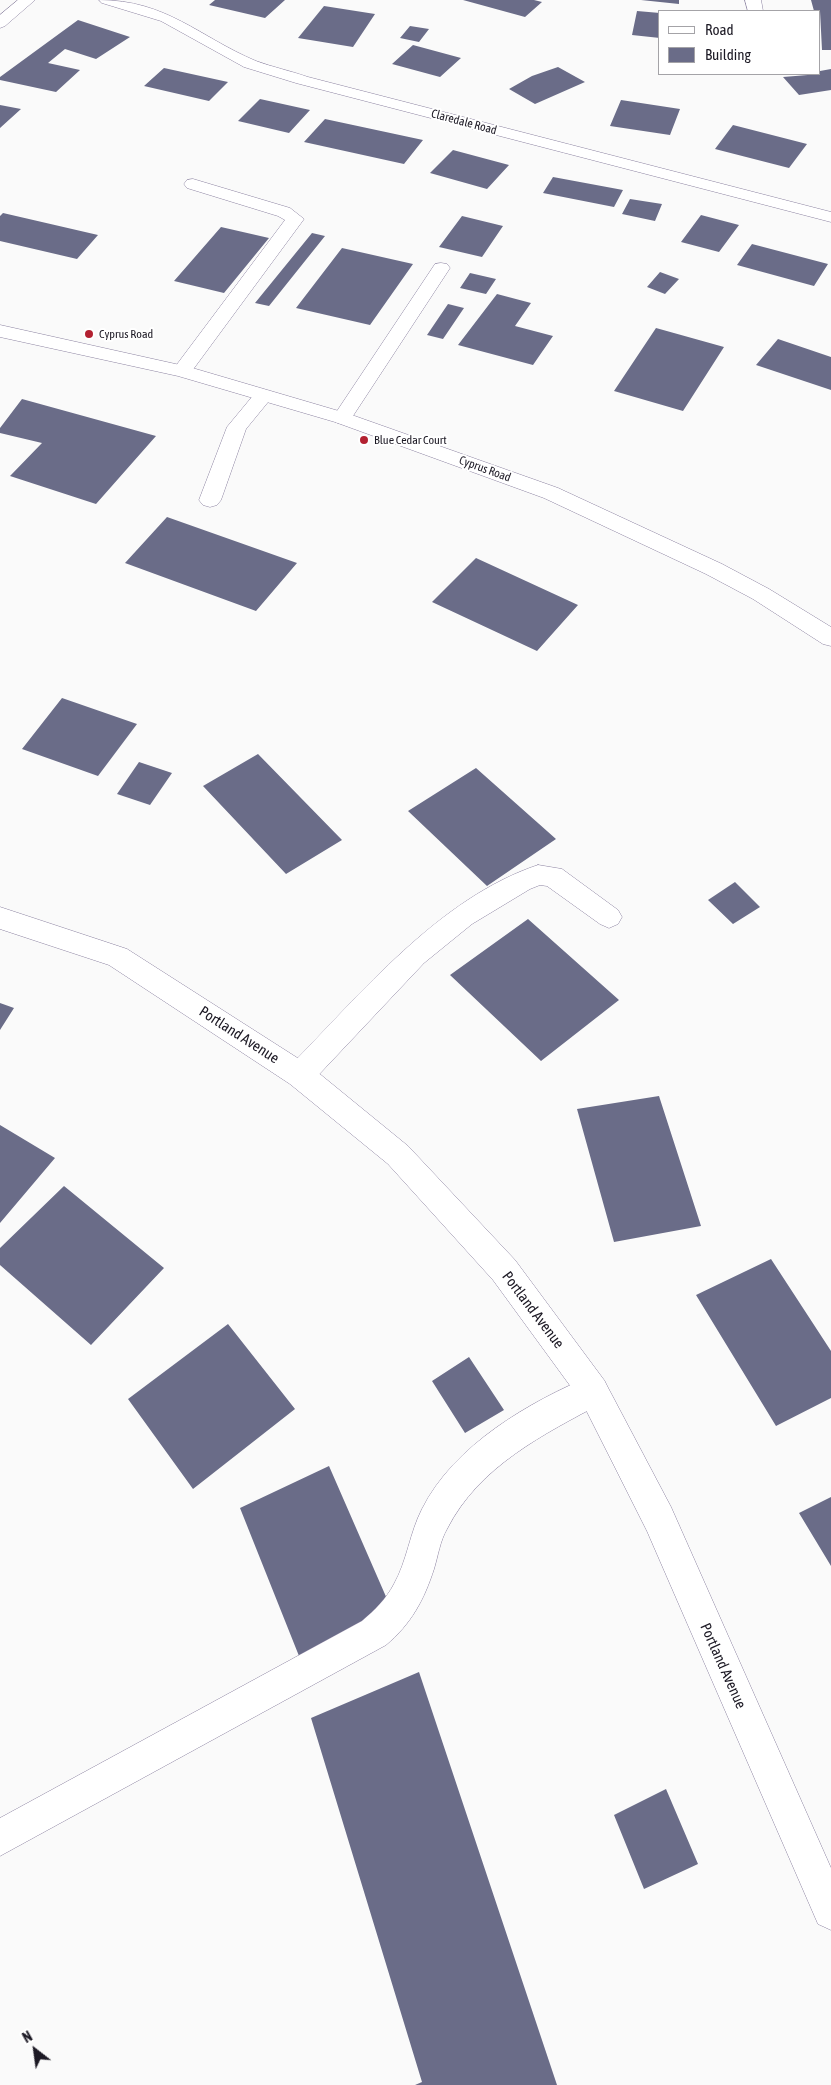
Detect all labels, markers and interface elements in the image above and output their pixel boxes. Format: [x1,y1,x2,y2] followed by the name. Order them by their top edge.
[658,10,821,75] legend
[705,21,734,38] text: Road
[705,46,751,63] text: Building
[430,106,498,138] street label: Claredale Road
[99,327,153,341] place label: Cyprus Road
[83,328,95,340] marker: Cyprus Road
[374,433,447,447] place label: Blue Cedar Court
[358,434,370,446] marker: Blue Cedar Court
[457,453,513,485] street label: Cyprus Road
[196,1002,282,1068] street label: Portland Avenue
[498,1268,568,1352] street label: Portland Avenue
[696,1620,750,1712] street label: Portland Avenue
[10,2025,60,2075] north arrow
[20,2028,35,2046] text: N

